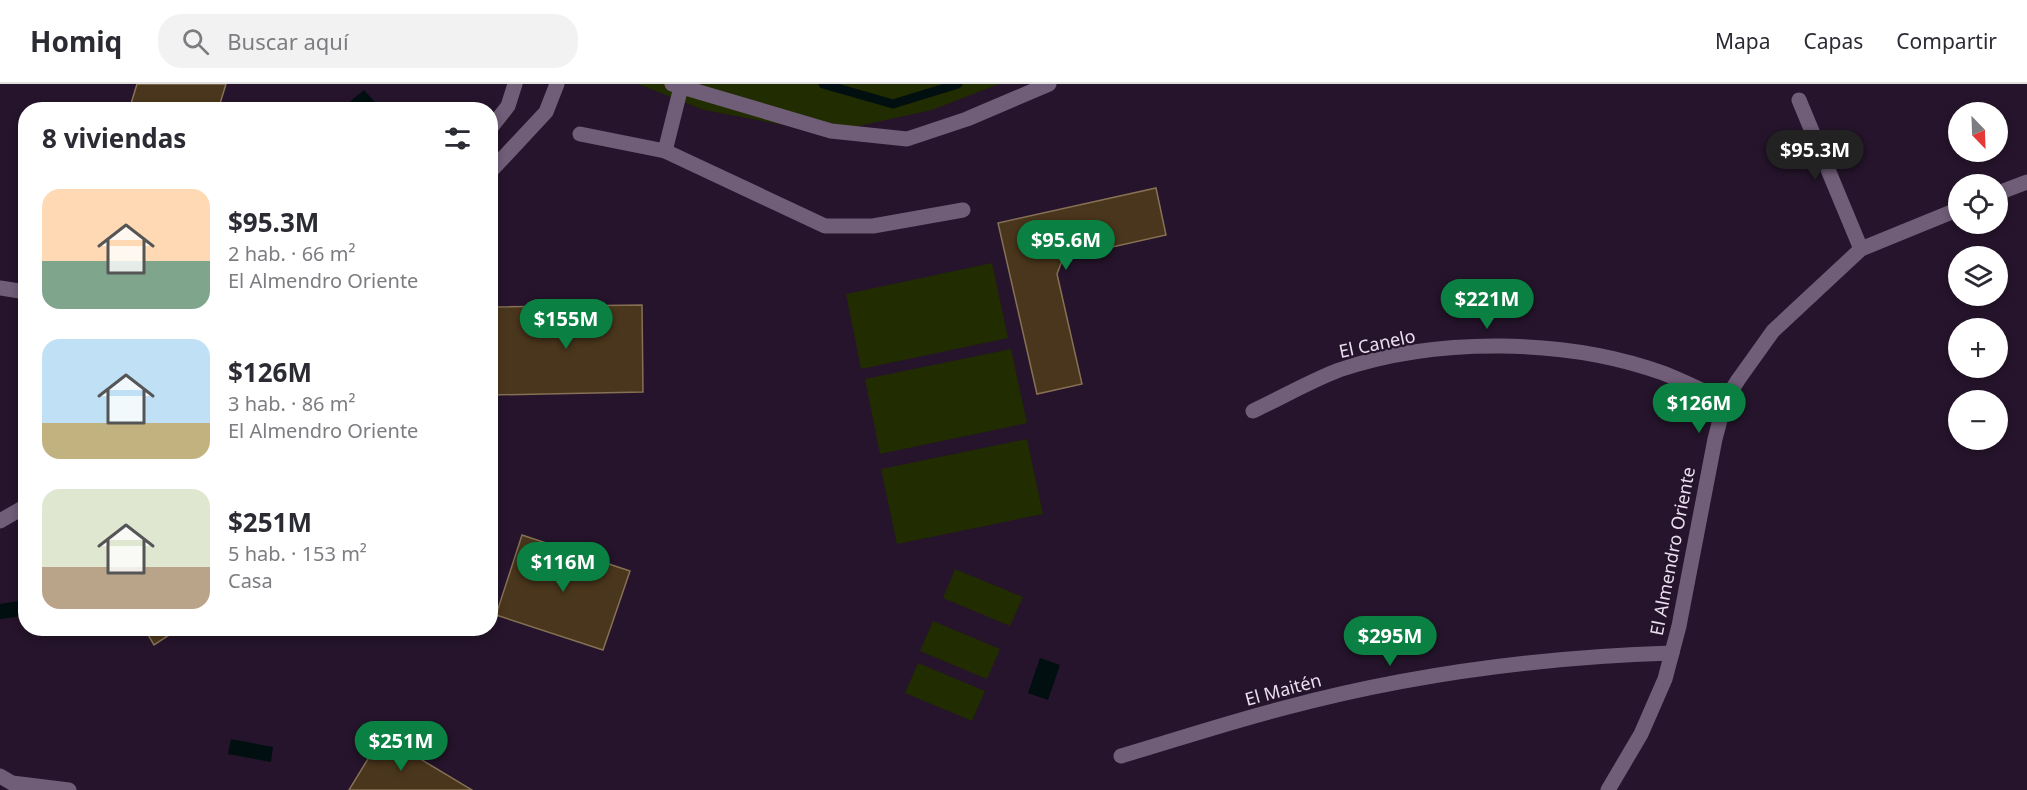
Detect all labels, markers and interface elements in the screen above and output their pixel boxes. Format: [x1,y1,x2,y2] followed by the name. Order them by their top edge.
[158,14,578,68] search box
[30,22,122,60] text: Homiq
[179,25,212,58] icon: search
[227,26,349,56] text: Buscar aquí
[1715,27,1771,55] text: Mapa
[1804,27,1863,55] text: Capas
[1896,27,1997,55] text: Compartir
[1948,102,2008,162] north arrow
[1948,102,2008,450] map controls
[42,120,186,156] text: 8 viviendas
[441,122,474,155] icon: filters
[1766,130,1864,181] pin: $95.3M
[1780,136,1850,163] text: $95.3M
[1948,174,2008,234] button: locate
[228,204,319,240] text: $95.3M
[90,213,162,285] icon: home
[1017,220,1115,271] pin: $95.6M
[1031,226,1101,253] text: $95.6M
[228,240,355,267] text: 2 hab. · 66 m²
[1948,246,2008,306] button: layers
[228,267,418,294] text: El Almendro Oriente
[1445,279,1529,330] pin: $221M
[1455,285,1519,312] text: $221M
[524,299,608,350] pin: $155M
[534,305,598,332] text: $155M
[1948,318,2008,378] button: +
[1337,323,1417,363] street label: El Canelo
[228,354,312,390] text: $126M
[90,363,162,435] icon: home
[1657,383,1741,434] pin: $126M
[1667,389,1731,416] text: $126M
[228,390,355,417] text: 3 hab. · 86 m²
[1948,390,2008,450] button: −
[228,417,418,444] text: El Almendro Oriente
[1644,465,1700,637] street label: El Almendro Oriente
[228,504,312,540] text: $251M
[90,513,162,585] icon: home
[228,540,367,567] text: 5 hab. · 153 m²
[521,542,605,593] pin: $116M
[531,548,595,575] text: $116M
[228,567,273,594] text: Casa
[1348,616,1432,667] pin: $295M
[1358,622,1422,649] text: $295M
[1242,667,1324,711] street label: El Maitén
[359,721,443,772] pin: $251M
[369,727,433,754] text: $251M

